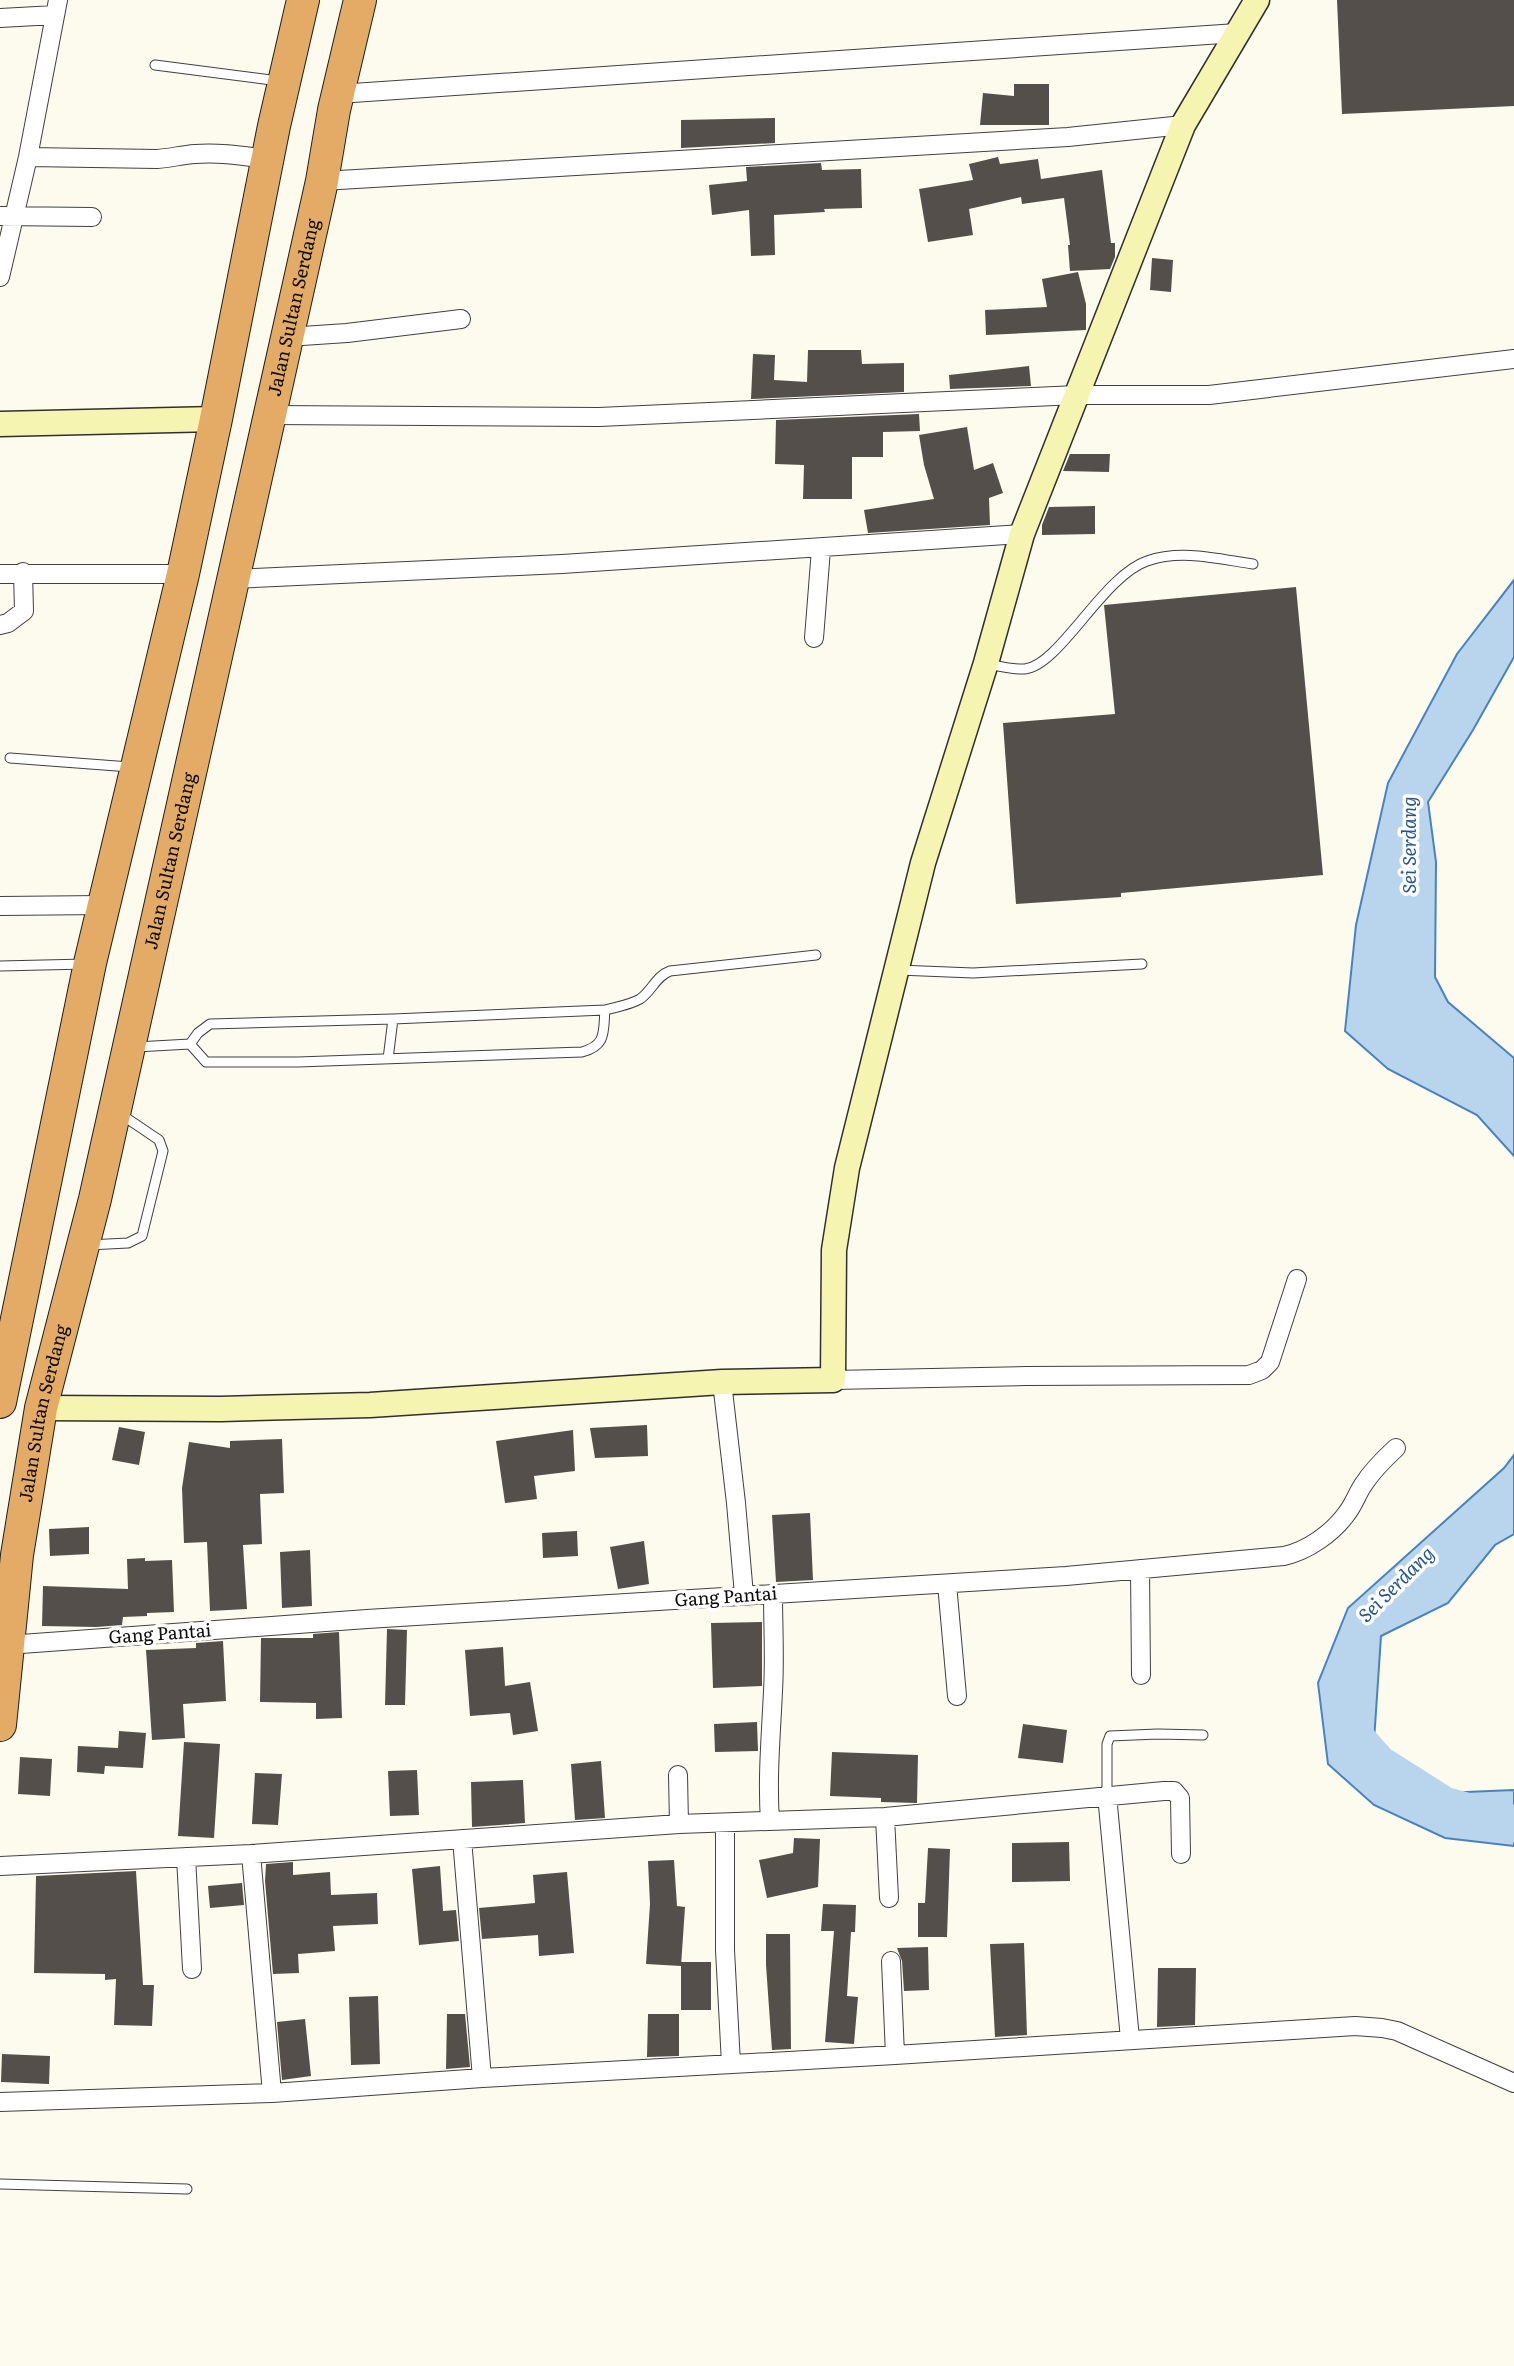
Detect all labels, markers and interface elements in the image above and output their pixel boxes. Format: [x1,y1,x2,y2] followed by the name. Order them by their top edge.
[259,215,325,398] street label: Jalan Sultan Serdang
[136,768,202,952] street label: Jalan Sultan Serdang
[1394,796,1422,894] water label: Sei Serdang
[11,1320,74,1504] street label: Jalan Sultan Serdang
[1351,1539,1440,1628] water label: Sei Serdang
[674,1578,778,1613] street label: Gang Pantai
[108,1615,212,1650] street label: Gang Pantai

